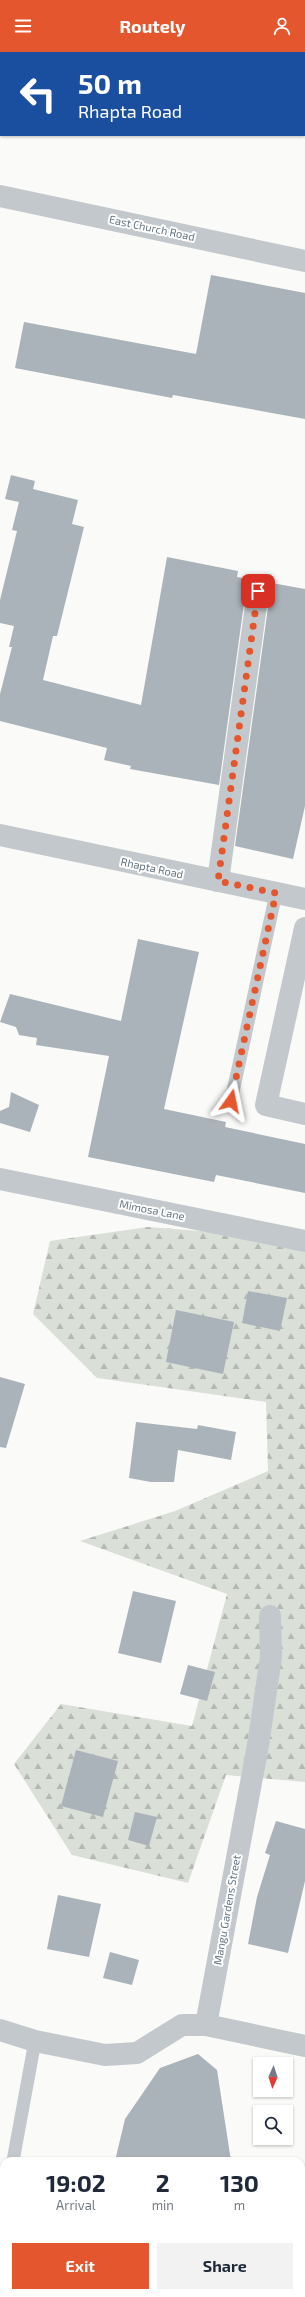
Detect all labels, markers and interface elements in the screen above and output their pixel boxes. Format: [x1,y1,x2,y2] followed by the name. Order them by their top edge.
[12,15,34,37] icon: menu
[119,15,186,37] text: Routely
[271,15,293,37] icon: person
[78,66,142,100] text: 50 m
[12,68,64,120] icon: left
[78,100,182,122] text: Rhapta Road
[108,212,196,243] street label: East Church Road
[241,574,275,608] pin
[247,580,269,602] icon: arrive
[120,855,185,880] street label: Rhapta Road
[210,1080,252,1122] position arrow
[118,1197,186,1222] street label: Mimosa Lane
[210,1854,243,1966] street label: Mangu Gardens Street
[253,2057,293,2097] north arrow
[253,2057,293,2145] map controls
[253,2105,293,2145] button: search
[46,2168,106,2197] text: 19:02
[156,2168,170,2197] text: 2
[220,2168,259,2197] text: 130
[56,2197,96,2213] text: Arrival
[152,2197,174,2213] text: min
[234,2197,245,2213] text: m
[12,2243,149,2289] button: Exit
[157,2243,293,2289] button: Share

